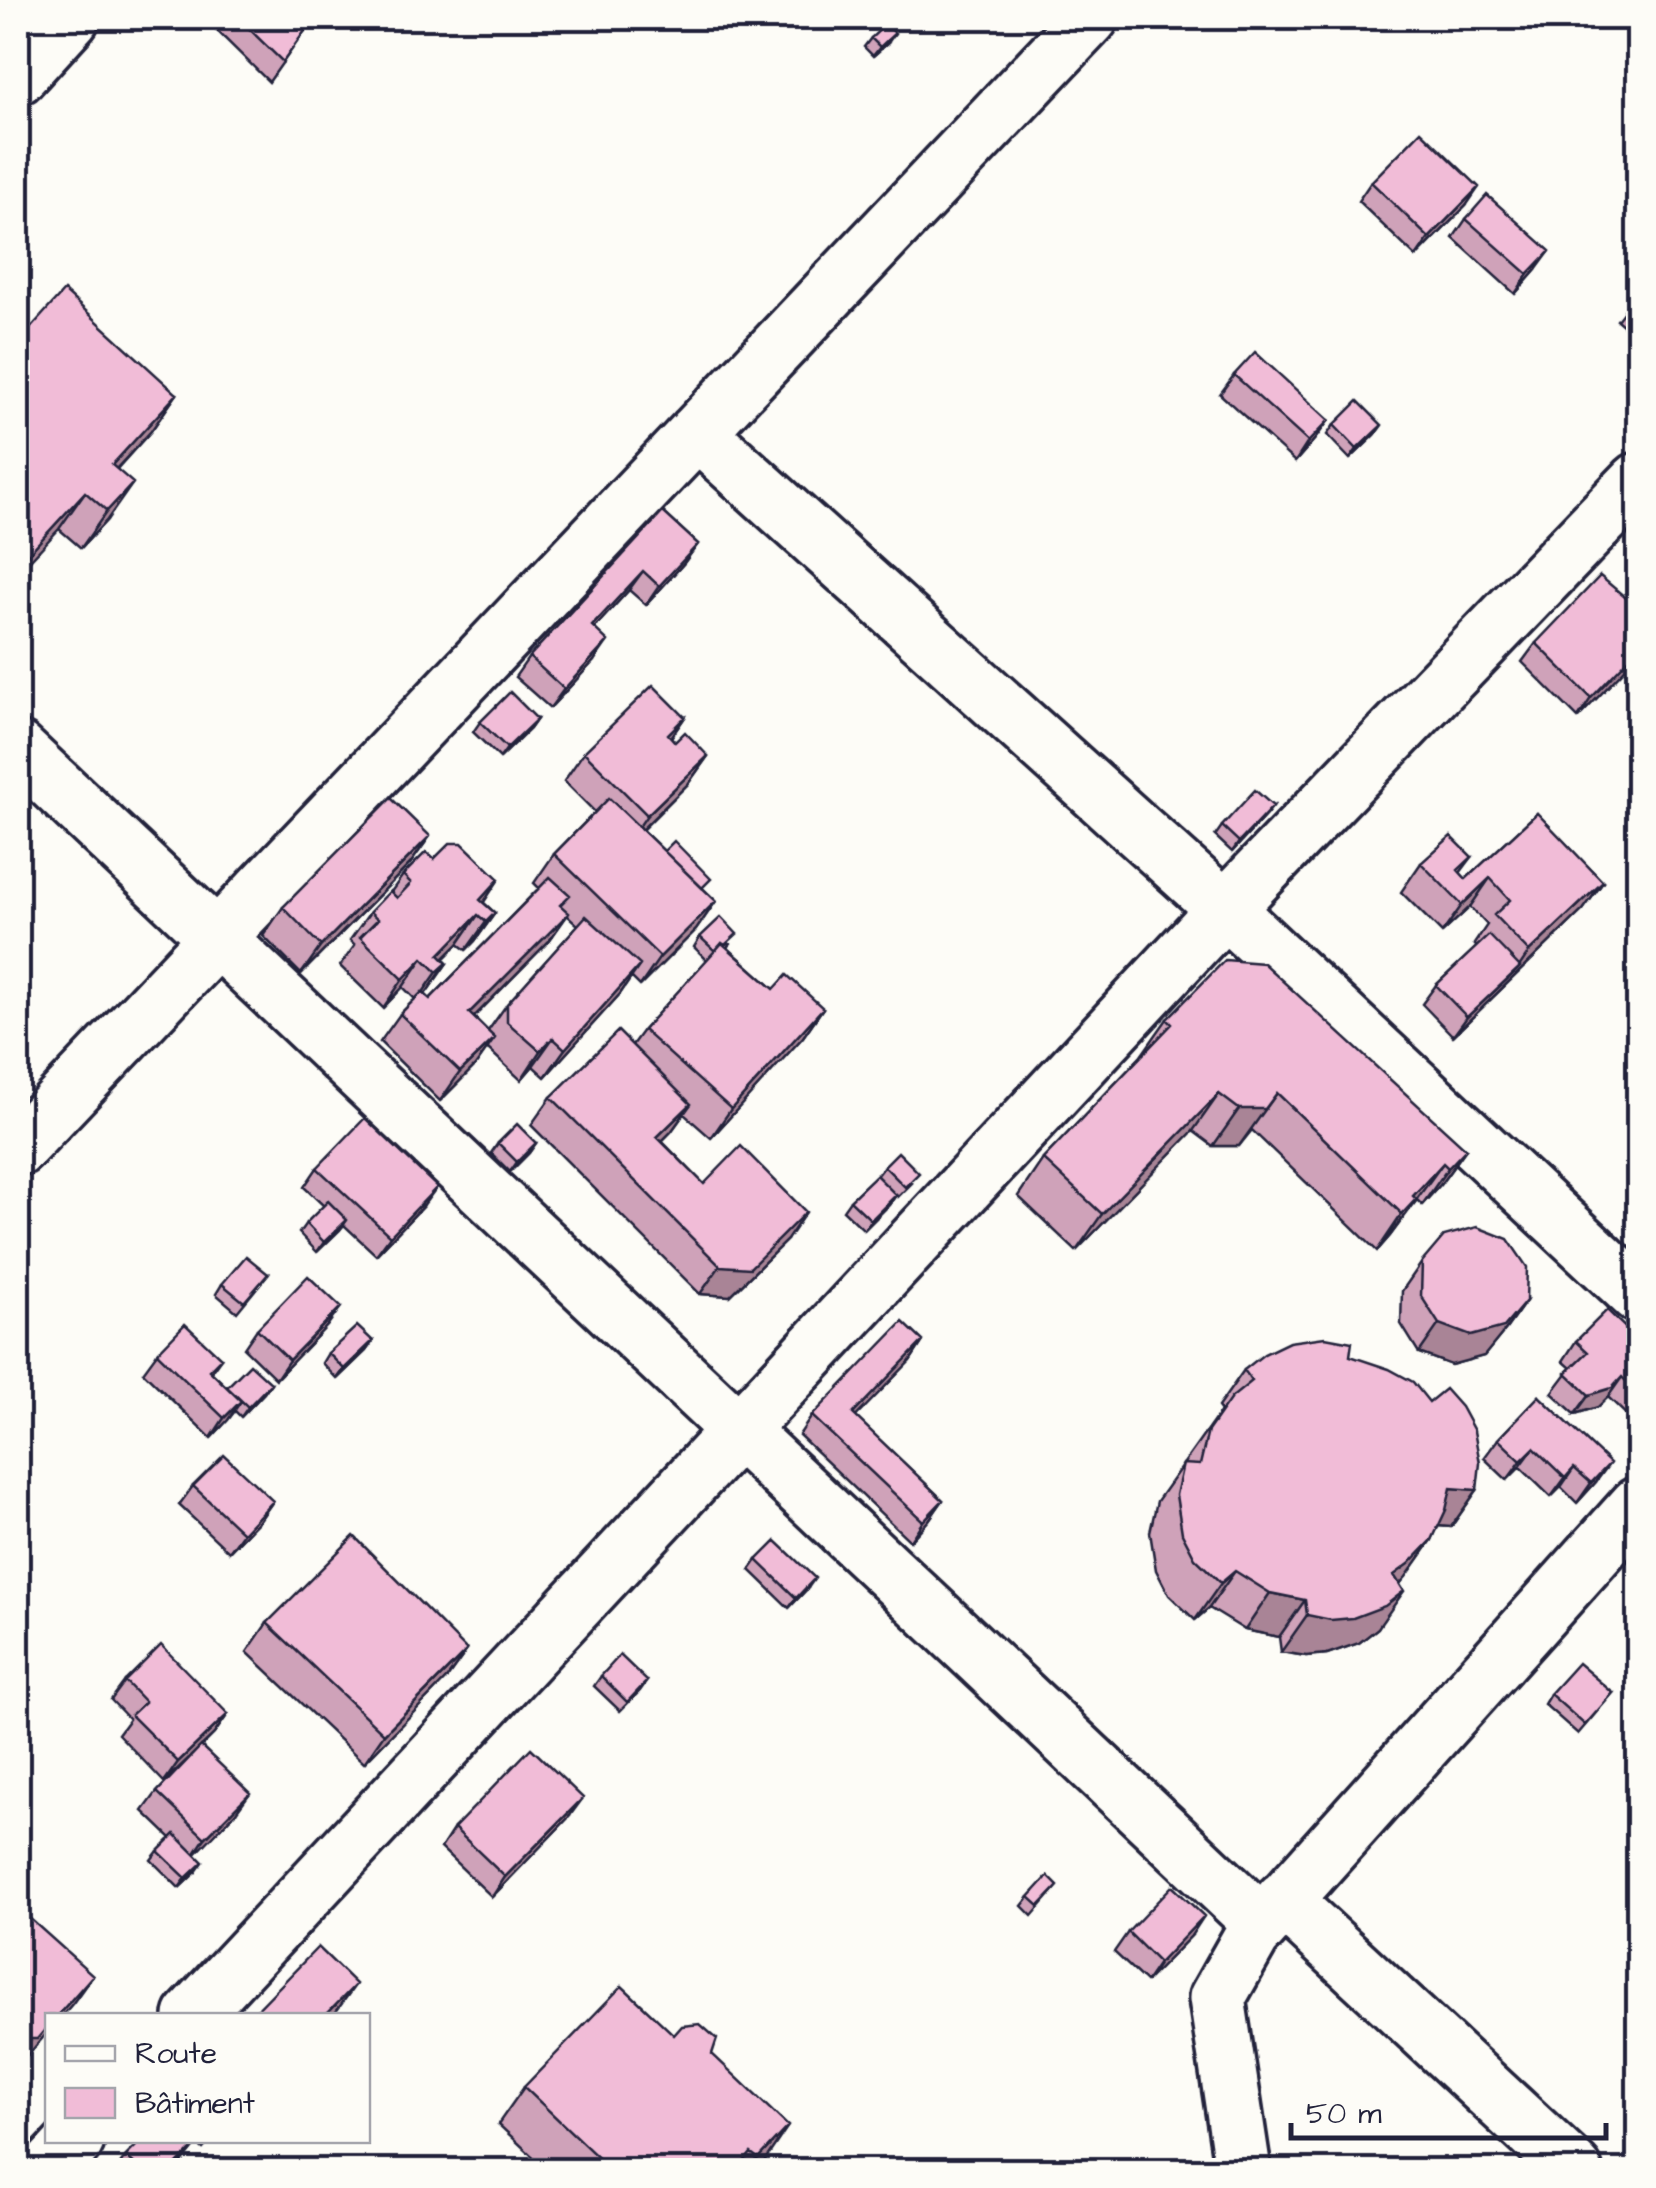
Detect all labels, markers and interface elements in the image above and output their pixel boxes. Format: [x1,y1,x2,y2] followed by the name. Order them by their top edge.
[45,2013,370,2143] legend
[135,2033,217,2075] text: Route
[1291,2078,1606,2140] scale bar
[135,2083,255,2125] text: Bâtiment
[1306,2093,1382,2135] text: 50 m

